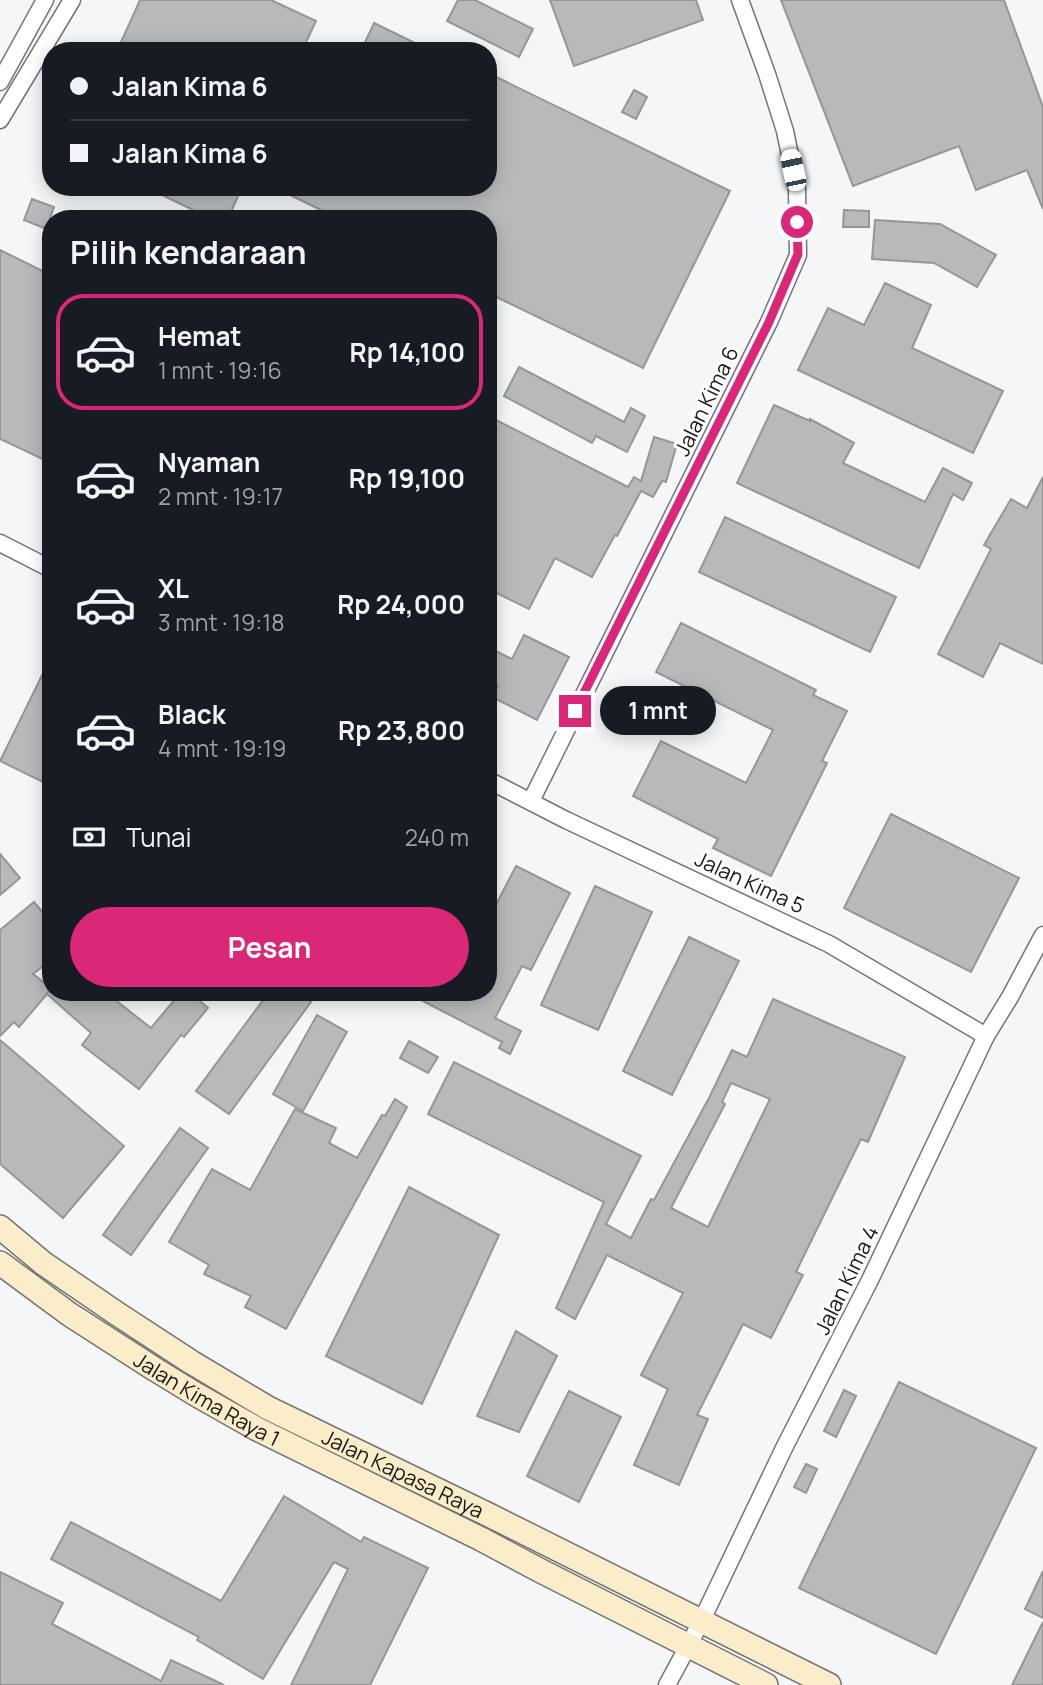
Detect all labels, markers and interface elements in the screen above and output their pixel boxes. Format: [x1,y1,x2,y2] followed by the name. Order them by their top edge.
[112,68,268,104] text: Jalan Kima 6
[112,135,268,171] text: Jalan Kima 6
[779,147,808,193] car
[781,206,813,238] route start
[70,230,307,274] text: Pilih kendaraan
[158,318,242,354] text: Hemat
[74,321,137,384] icon: car
[350,334,465,370] text: Rp 14,100
[667,342,745,460] street label: Jalan Kima 6
[158,354,282,386] text: 1 mnt · 19:16
[158,444,260,480] text: Nyaman
[74,447,137,510] icon: car
[349,460,465,496] text: Rp 19,100
[158,480,283,512] text: 2 mnt · 19:17
[158,570,189,606] text: XL
[74,573,137,636] icon: car
[337,586,465,622] text: Rp 24,000
[158,606,285,638] text: 3 mnt · 19:18
[600,686,715,736] callout: 1 mnt
[628,694,688,726] text: 1 mnt
[559,695,591,727] route end
[158,696,226,732] text: Black
[74,699,137,762] icon: car
[338,712,465,748] text: Rp 23,800
[158,732,286,764] text: 4 mnt · 19:19
[70,818,108,856] icon: cash
[126,819,192,855] text: Tunai
[405,821,469,853] text: 240 m
[691,844,809,920] street label: Jalan Kima 5
[70,907,469,987] button: Pesan
[808,1221,884,1339] street label: Jalan Kima 4
[129,1345,285,1452] street label: Jalan Kima Raya 1
[318,1422,489,1524] street label: Jalan Kapasa Raya

